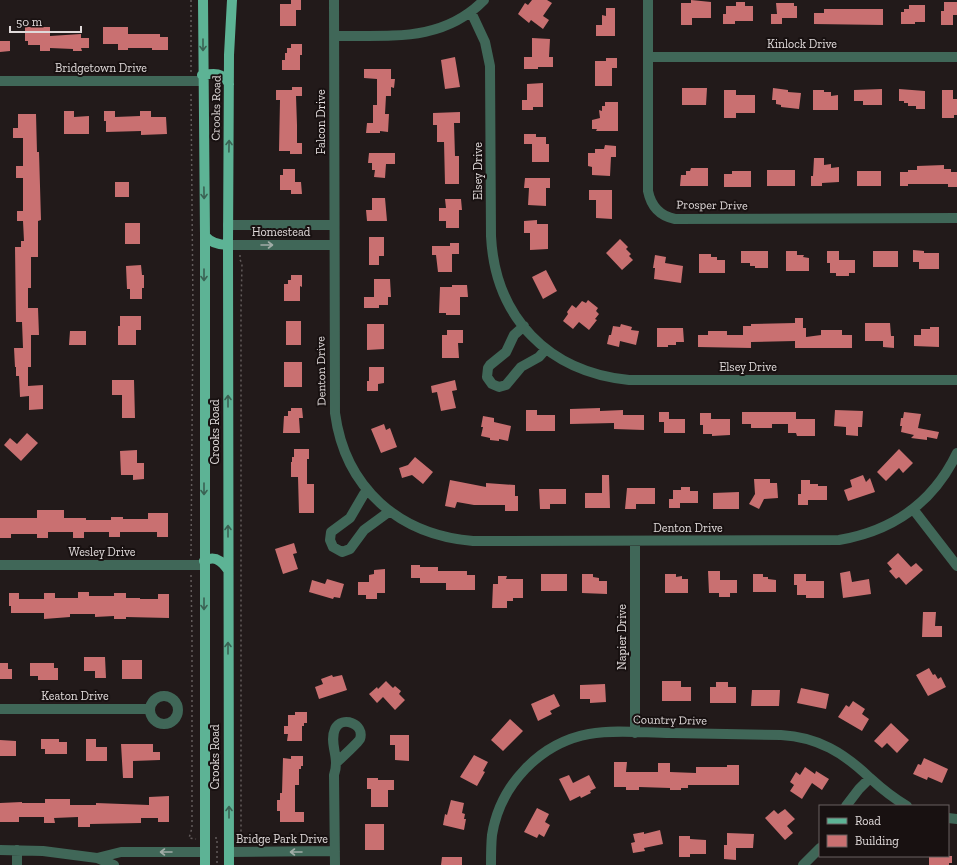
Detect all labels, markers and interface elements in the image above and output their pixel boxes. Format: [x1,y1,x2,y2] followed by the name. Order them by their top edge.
[10,8,81,34] scale bar
[16,15,43,29] text: 50 m
[767,37,837,51] street label: Kinlock Drive
[199,38,207,51] one-way arrow
[55,61,147,75] street label: Bridgetown Drive
[208,75,224,141] street label: Crooks Road
[314,89,328,155] street label: Falcon Drive
[225,140,233,153] one-way arrow
[471,142,485,200] street label: Elsey Drive
[200,186,208,199] one-way arrow
[676,197,748,213] street label: Prosper Drive
[252,225,311,239] street label: Homestead
[260,241,273,249] one-way arrow
[201,268,208,281] one-way arrow
[313,336,329,406] street label: Denton Drive
[719,360,777,374] street label: Elsey Drive
[224,395,232,408] one-way arrow
[208,399,222,465] street label: Crooks Road
[200,482,208,495] one-way arrow
[653,521,723,535] street label: Denton Drive
[224,525,232,538] one-way arrow
[69,545,136,559] street label: Wesley Drive
[201,597,208,610] one-way arrow
[615,604,629,670] street label: Napier Drive
[224,642,232,655] one-way arrow
[41,689,109,703] street label: Keaton Drive
[633,712,707,728] street label: Country Drive
[208,724,222,790] street label: Crooks Road
[819,805,949,857] legend
[225,806,232,819] one-way arrow
[855,814,881,828] text: Road
[236,832,328,846] street label: Bridge Park Drive
[855,834,899,848] text: Building
[160,848,173,856] one-way arrow
[290,848,303,856] one-way arrow

